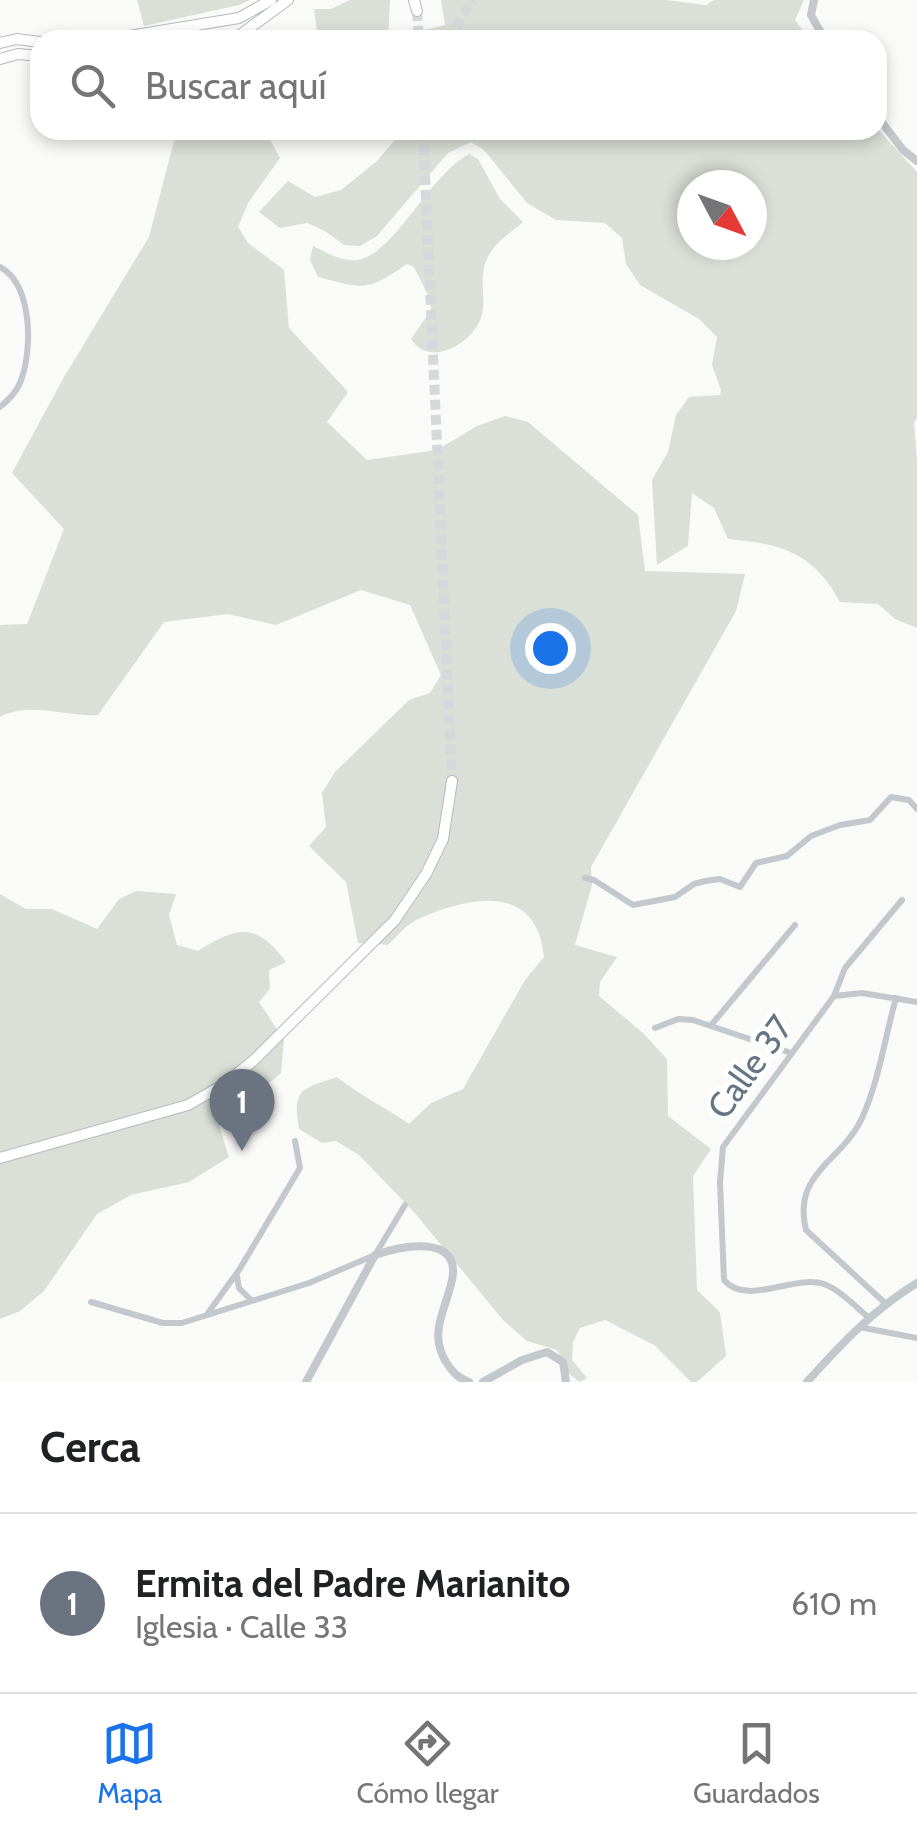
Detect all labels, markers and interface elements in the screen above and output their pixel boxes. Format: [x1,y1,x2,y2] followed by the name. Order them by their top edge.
[30,30,887,140] search box
[65,58,120,113] icon: search
[145,62,327,109] text: Buscar aquí
[677,170,767,260] north arrow
[525,623,576,674] your location
[698,1006,802,1127] street label: Calle 37
[210,1068,274,1151] pin: 1
[40,1421,140,1473] text: Cerca
[135,1560,570,1607] text: Ermita del Padre Marianito
[67,1584,78,1623] text: 1
[791,1584,877,1623] text: 610 m
[135,1607,348,1646] text: Iglesia · Calle 33
[97,1716,162,1810] tab: Mapa
[357,1716,499,1810] tab: Cómo llegar
[693,1716,820,1810] tab: Guardados

